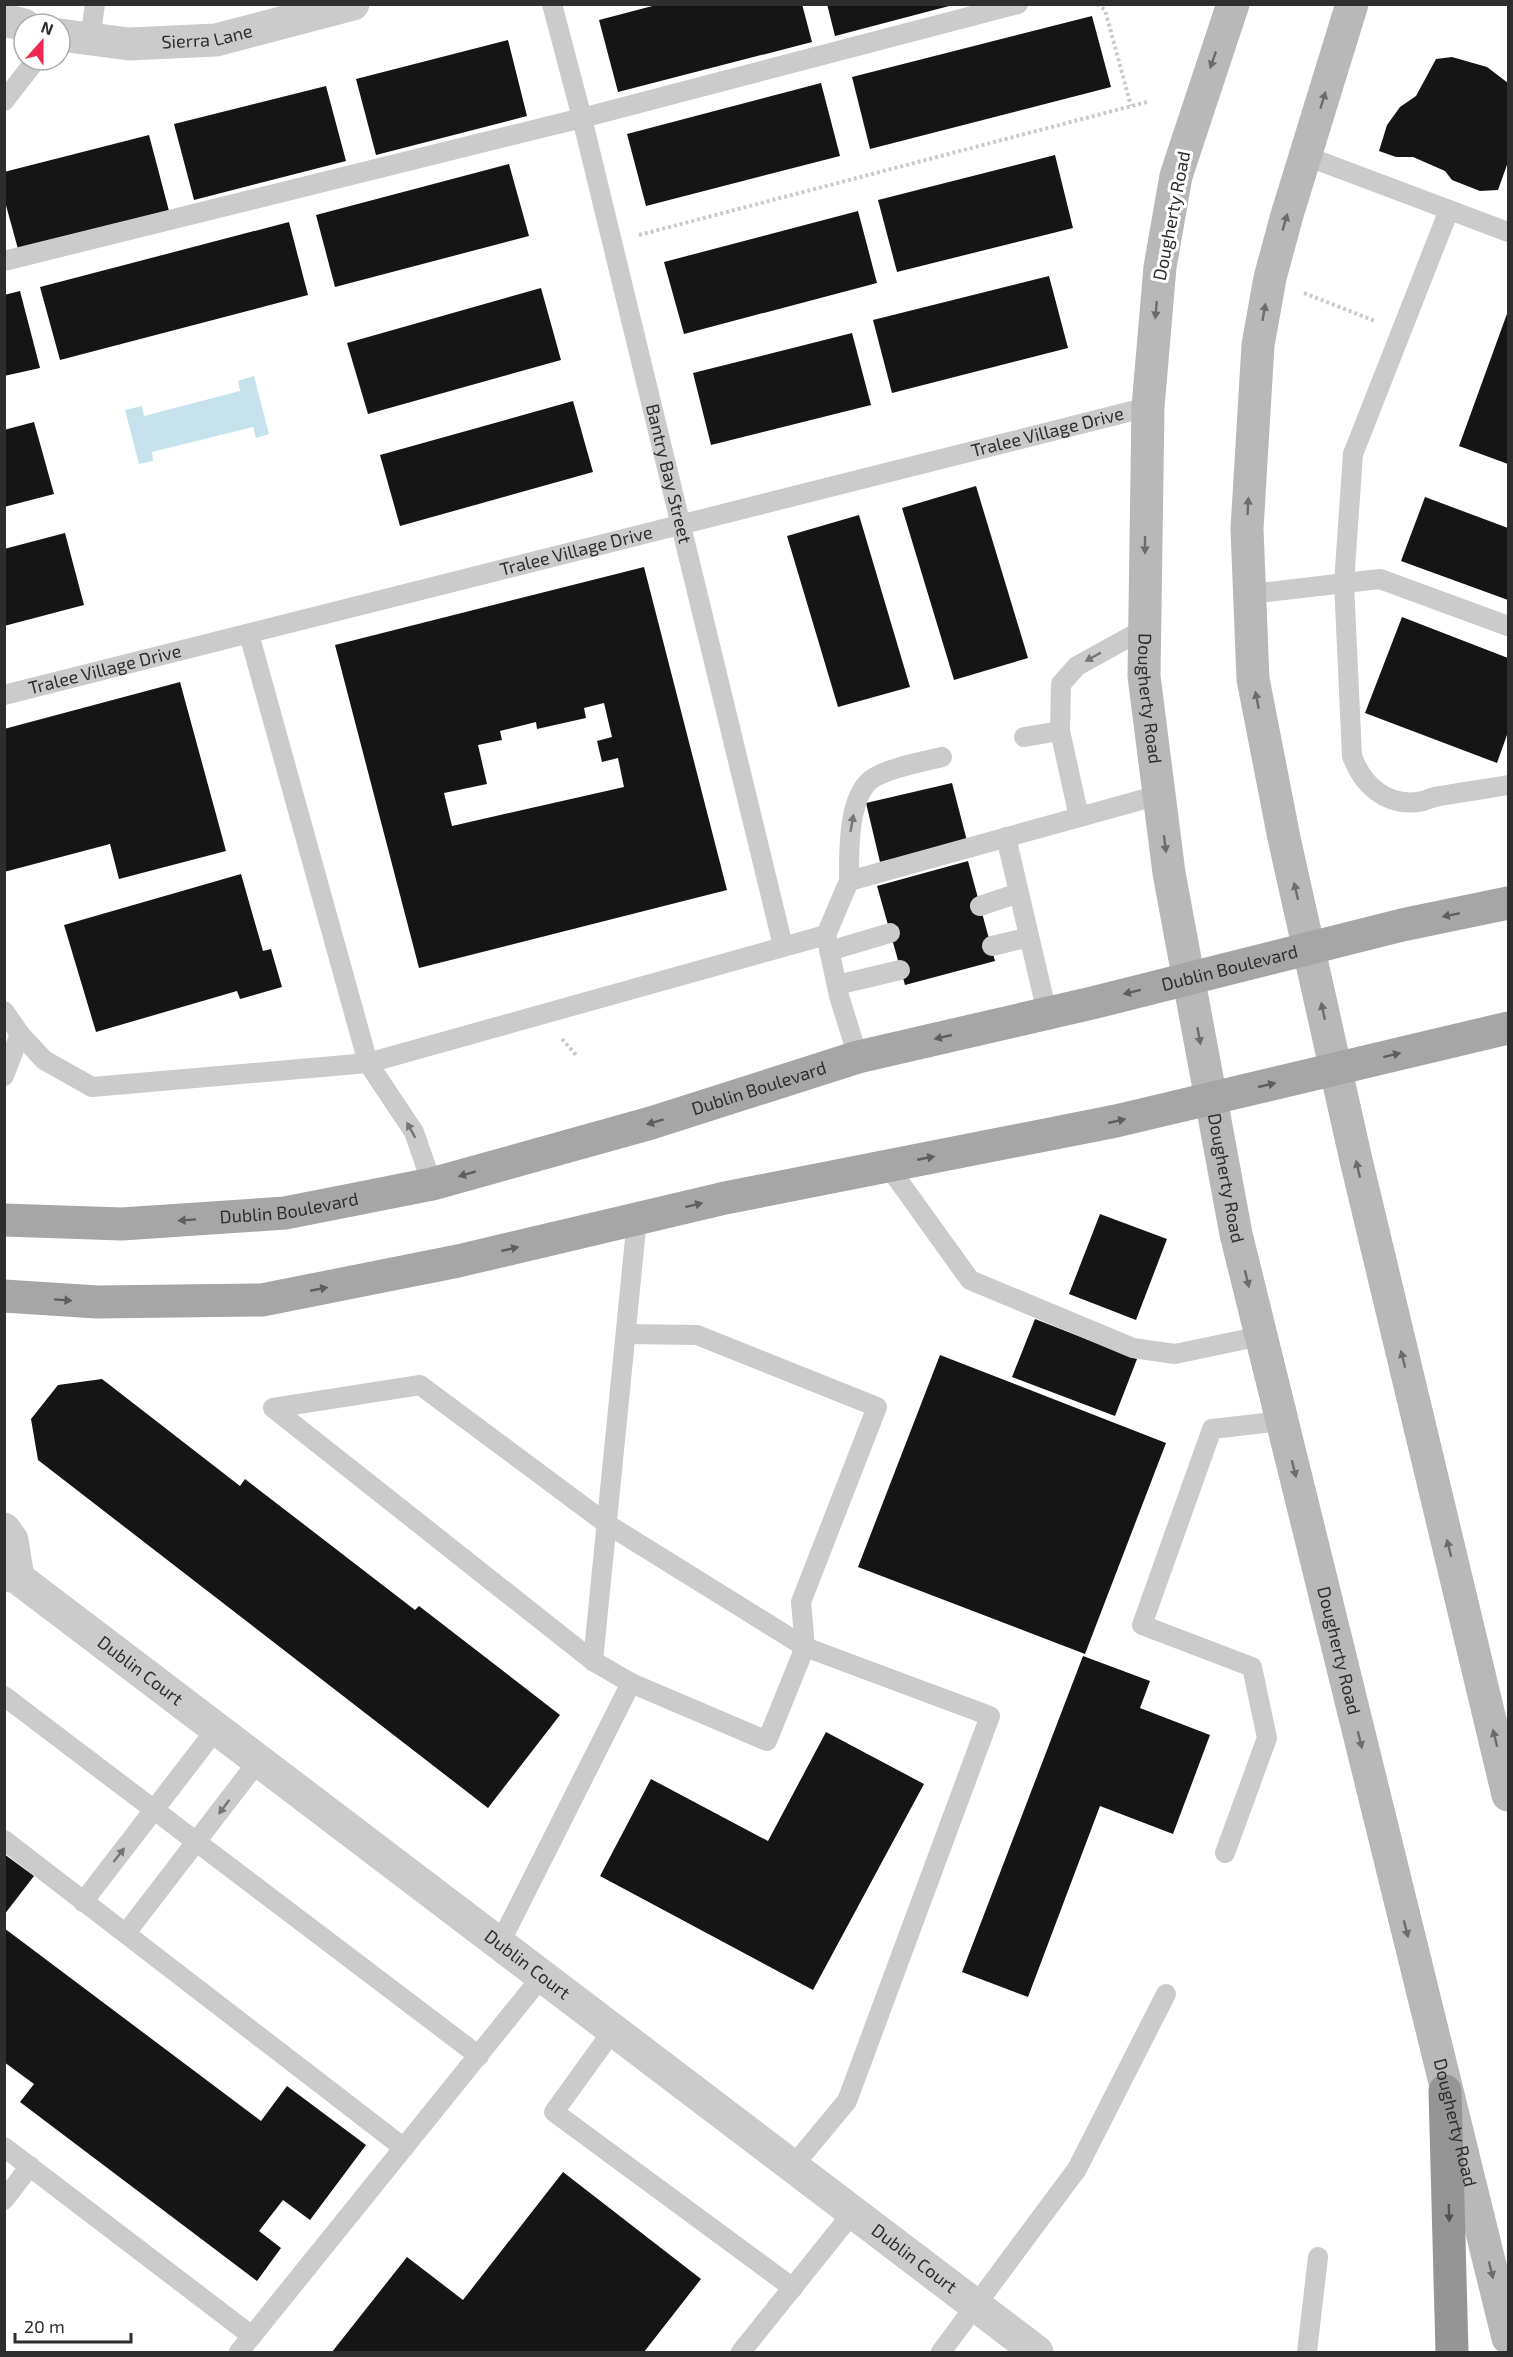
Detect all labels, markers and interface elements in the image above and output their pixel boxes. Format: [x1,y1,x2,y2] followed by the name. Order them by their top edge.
[12,12,72,72] north arrow
[39,17,56,38] text: N
[161,19,255,52] street label: Sierra Lane
[1208,51,1218,69] one-way arrow
[1319,91,1328,109] one-way arrow
[1148,149,1194,282] street label: Dougherty Road
[1281,213,1290,231] one-way arrow
[1151,301,1161,320] one-way arrow
[1260,302,1269,321] one-way arrow
[642,401,697,546] street label: Bantry Bay Street
[969,402,1126,461] street label: Tralee Village Drive
[1244,496,1253,515] one-way arrow
[497,520,655,580] street label: Tralee Village Drive
[1140,536,1150,555] one-way arrow
[1134,633,1167,765] street label: Dougherty Road
[26,639,183,698] street label: Tralee Village Drive
[1084,652,1101,662] one-way arrow
[1252,690,1261,709] one-way arrow
[848,813,857,832] one-way arrow
[1160,834,1170,853] one-way arrow
[1291,882,1300,901] one-way arrow
[1442,911,1461,920] one-way arrow
[1159,940,1300,995] street label: Dublin Boulevard
[1123,988,1141,998] one-way arrow
[1317,1002,1327,1021] one-way arrow
[1195,1026,1204,1045] one-way arrow
[933,1033,952,1043] one-way arrow
[1383,1049,1401,1059] one-way arrow
[689,1056,829,1119] street label: Dublin Boulevard
[1258,1079,1277,1089] one-way arrow
[1204,1111,1250,1245] street label: Dougherty Road
[1108,1115,1127,1125] one-way arrow
[646,1118,664,1127] one-way arrow
[406,1121,416,1138] one-way arrow
[917,1153,936,1162] one-way arrow
[1352,1160,1362,1178] one-way arrow
[458,1170,476,1179] one-way arrow
[219,1187,360,1227] street label: Dublin Boulevard
[685,1200,703,1210] one-way arrow
[178,1215,197,1224] one-way arrow
[501,1243,519,1253] one-way arrow
[1243,1270,1253,1288] one-way arrow
[310,1284,329,1293] one-way arrow
[53,1295,72,1305] one-way arrow
[1398,1350,1408,1368] one-way arrow
[1289,1460,1299,1478] one-way arrow
[1444,1539,1454,1558] one-way arrow
[1313,1584,1366,1717] street label: Dougherty Road
[94,1631,188,1710] street label: Dublin Court
[1489,1729,1499,1747] one-way arrow
[1355,1731,1365,1749] one-way arrow
[218,1799,230,1815] one-way arrow
[112,1848,124,1863] one-way arrow
[1401,1920,1411,1938] one-way arrow
[481,1924,575,2004] street label: Dublin Court
[1429,2056,1482,2189] street label: Dougherty Road
[1444,2203,1453,2222] one-way arrow
[868,2218,962,2298] street label: Dublin Court
[1487,2261,1497,2279] one-way arrow
[15,2306,130,2344] scale bar
[24,2315,65,2337] text: 20 m

